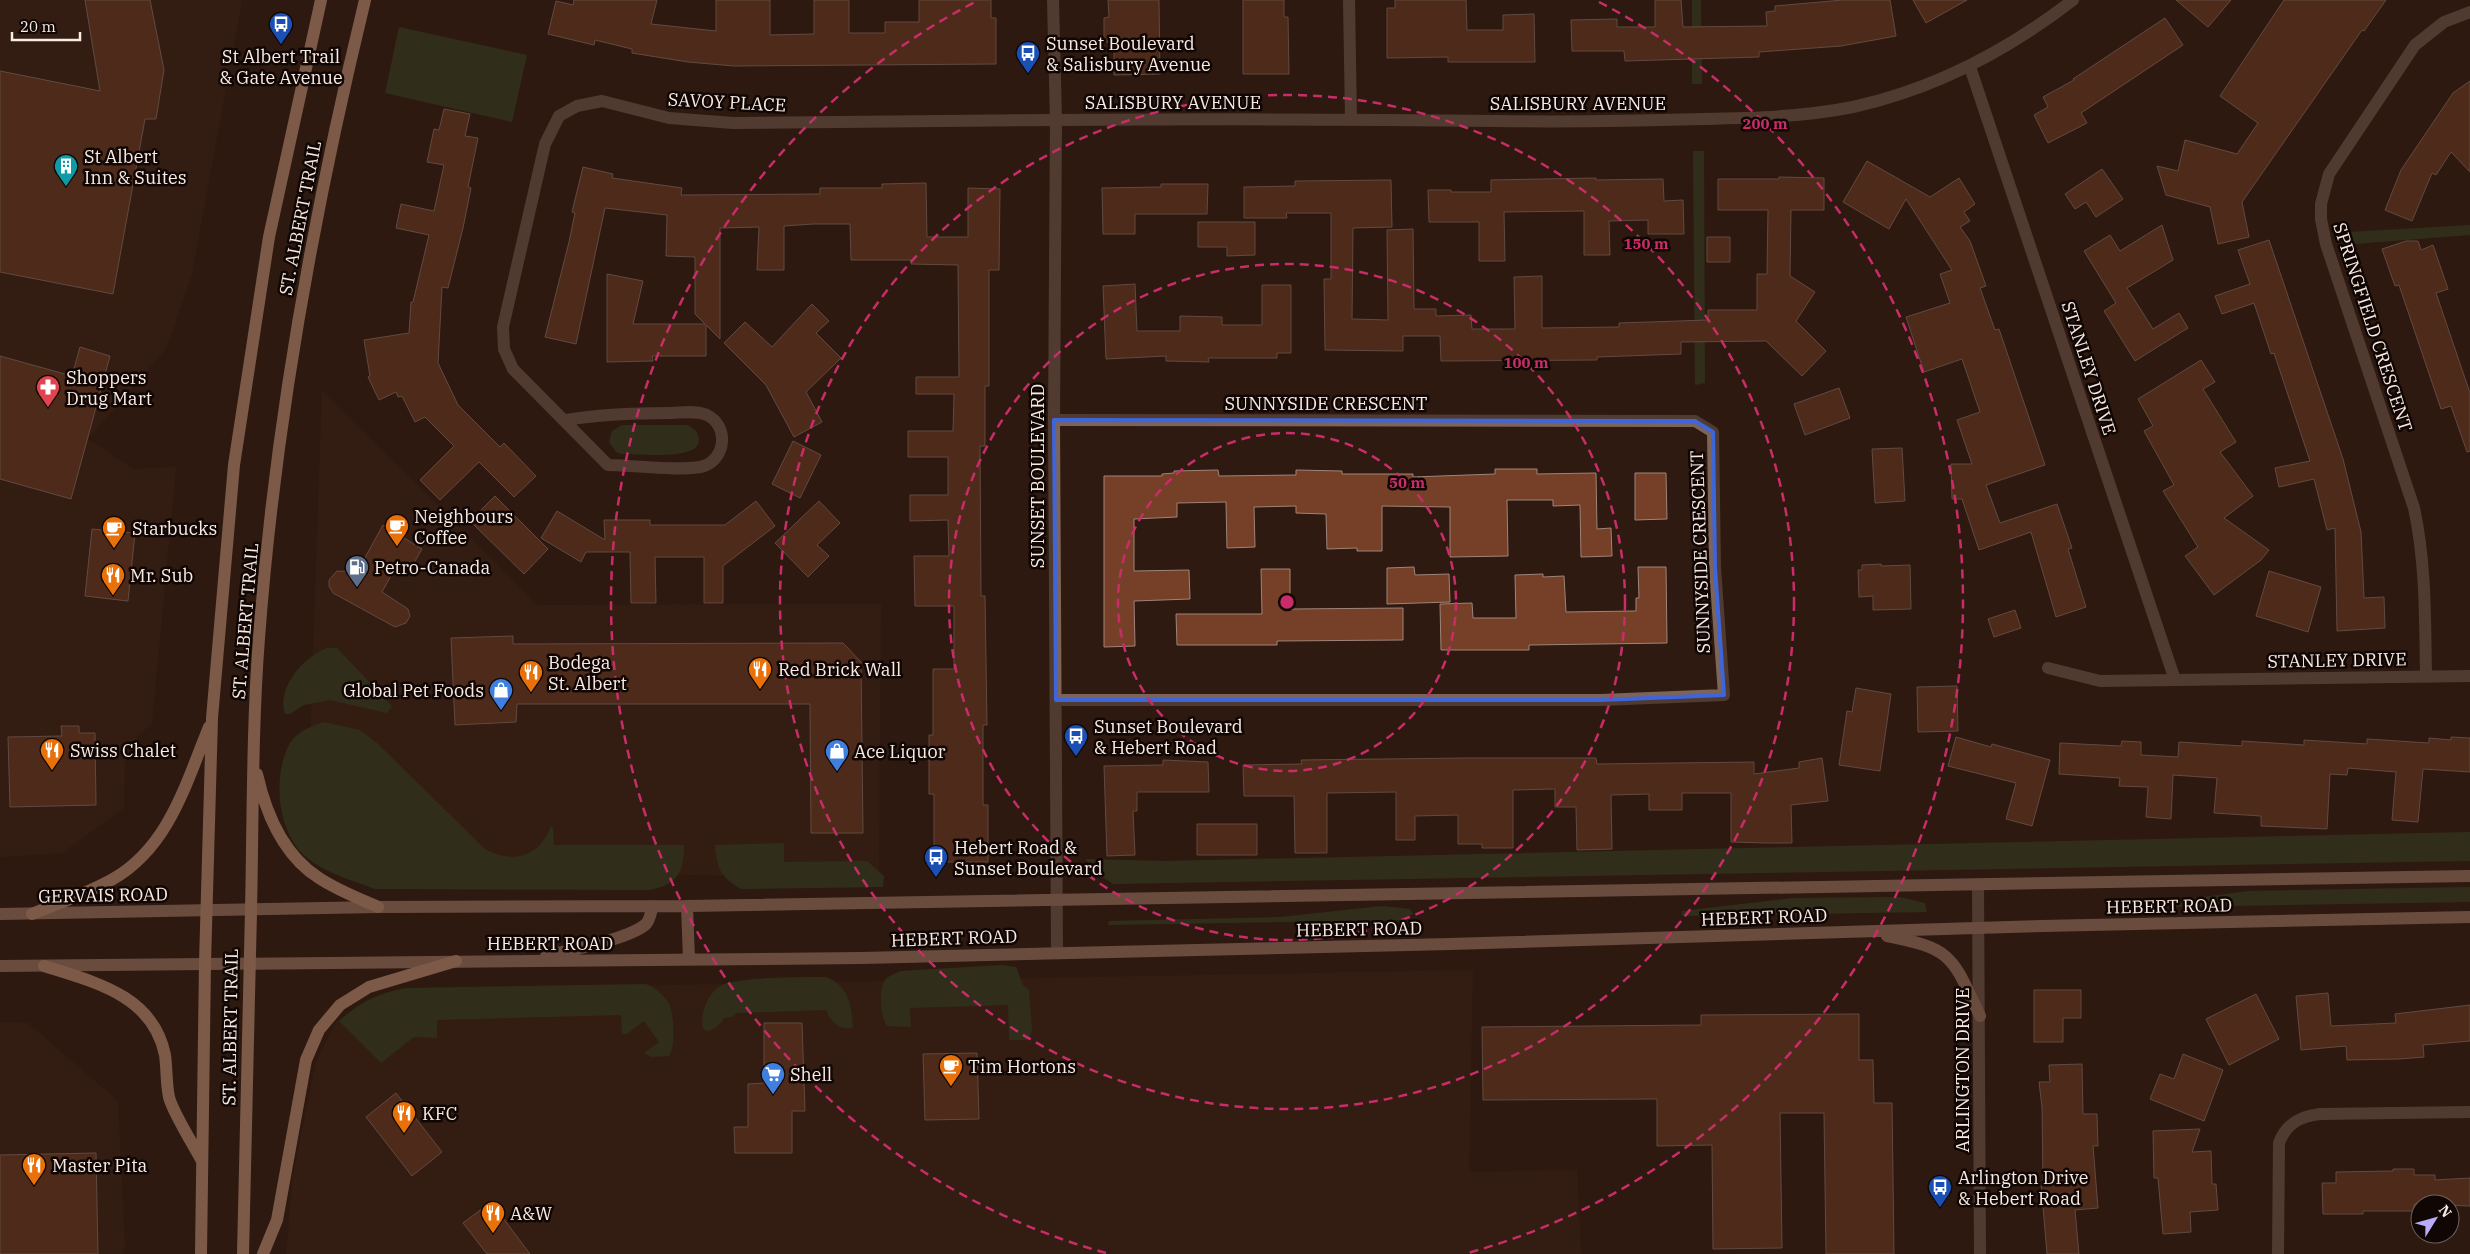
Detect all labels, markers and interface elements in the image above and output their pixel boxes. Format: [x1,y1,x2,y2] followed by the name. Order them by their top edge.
[12,10,80,42] scale bar
[268,11,294,45] bus stop icon: St Albert Trail & Gate Avenue
[20,17,56,36] text: 20 m
[1046,32,1211,76] place label: Sunset Boulevard & Salisbury Avenue
[1015,40,1041,74] bus stop icon: Sunset Boulevard & Salisbury Avenue
[219,45,343,89] place label: St Albert Trail & Gate Avenue
[667,87,787,117] street label: SAVOY PLACE
[1085,91,1261,114] street label: SALISBURY AVENUE
[1490,92,1666,115] street label: SALISBURY AVENUE
[1742,114,1788,133] text: 200 m
[274,139,326,297] street label: ST. ALBERT TRAIL
[84,145,187,189] place label: St Albert Inn & Suites
[53,153,79,187] building icon: St Albert Inn & Suites
[2328,219,2418,435] street label: SPRINGFIELD CRESCENT
[1623,234,1669,253] text: 150 m
[2057,298,2121,438] street label: STANLEY DRIVE
[1503,353,1549,372] text: 100 m
[66,366,152,410] place label: Shoppers Drug Mart
[35,374,61,408] pharmacy icon: Shoppers Drug Mart
[1026,384,1049,568] street label: SUNSET BOULEVARD
[1225,392,1428,415] street label: SUNNYSIDE CRESCENT
[1685,450,1715,654] street label: SUNNYSIDE CRESCENT
[1389,473,1425,492] text: 50 m
[414,505,513,549] place label: Neighbours Coffee
[384,513,410,547] cafe icon: Neighbours Coffee
[101,515,127,549] cafe icon: Starbucks
[132,517,217,540] place label: Starbucks
[227,542,263,700] street label: ST. ALBERT TRAIL
[344,554,370,588] fuel station icon: Petro-Canada
[374,556,490,579] place label: Petro-Canada
[100,562,126,596] restaurant icon: Mr. Sub
[130,564,193,587] place label: Mr. Sub
[1278,593,1296,611] centre of rings
[2267,647,2407,673] street label: STANLEY DRIVE
[548,651,627,695] place label: Bodega St. Albert
[747,656,773,690] restaurant icon: Red Brick Wall
[778,658,901,681] place label: Red Brick Wall
[518,659,544,693] restaurant icon: Bodega St. Albert
[488,677,514,711] shop icon: Global Pet Foods
[343,679,484,702] place label: Global Pet Foods
[1094,715,1243,759] place label: Sunset Boulevard & Hebert Road
[1063,723,1089,757] bus stop icon: Sunset Boulevard & Hebert Road
[39,737,65,771] restaurant icon: Swiss Chalet
[824,738,850,772] shop icon: Ace Liquor
[70,739,176,762] place label: Swiss Chalet
[854,740,946,763] place label: Ace Liquor
[954,836,1103,880] place label: Hebert Road & Sunset Boulevard
[923,844,949,878] bus stop icon: Hebert Road & Sunset Boulevard
[38,882,168,908] street label: GERVAIS ROAD
[2106,893,2232,919] street label: HEBERT ROAD
[1700,903,1828,931] street label: HEBERT ROAD
[1296,916,1422,942] street label: HEBERT ROAD
[890,924,1018,952] street label: HEBERT ROAD
[487,932,613,955] street label: HEBERT ROAD
[217,948,243,1106] street label: ST. ALBERT TRAIL
[1951,987,1974,1153] street label: ARLINGTON DRIVE
[938,1053,964,1087] cafe icon: Tim Hortons
[968,1055,1076,1078] place label: Tim Hortons
[760,1061,786,1095] supermarket icon: Shell
[790,1063,832,1086] place label: Shell
[391,1100,417,1134] restaurant icon: KFC
[422,1102,457,1125] place label: KFC
[21,1152,47,1186] restaurant icon: Master Pita
[52,1154,148,1177] place label: Master Pita
[1958,1166,2088,1210] place label: Arlington Drive & Hebert Road
[1927,1174,1953,1208] bus stop icon: Arlington Drive & Hebert Road
[2410,1194,2460,1244] north arrow
[480,1200,506,1234] restaurant icon: A&W
[2435,1201,2456,1221] text: N
[510,1202,553,1225] place label: A&W

